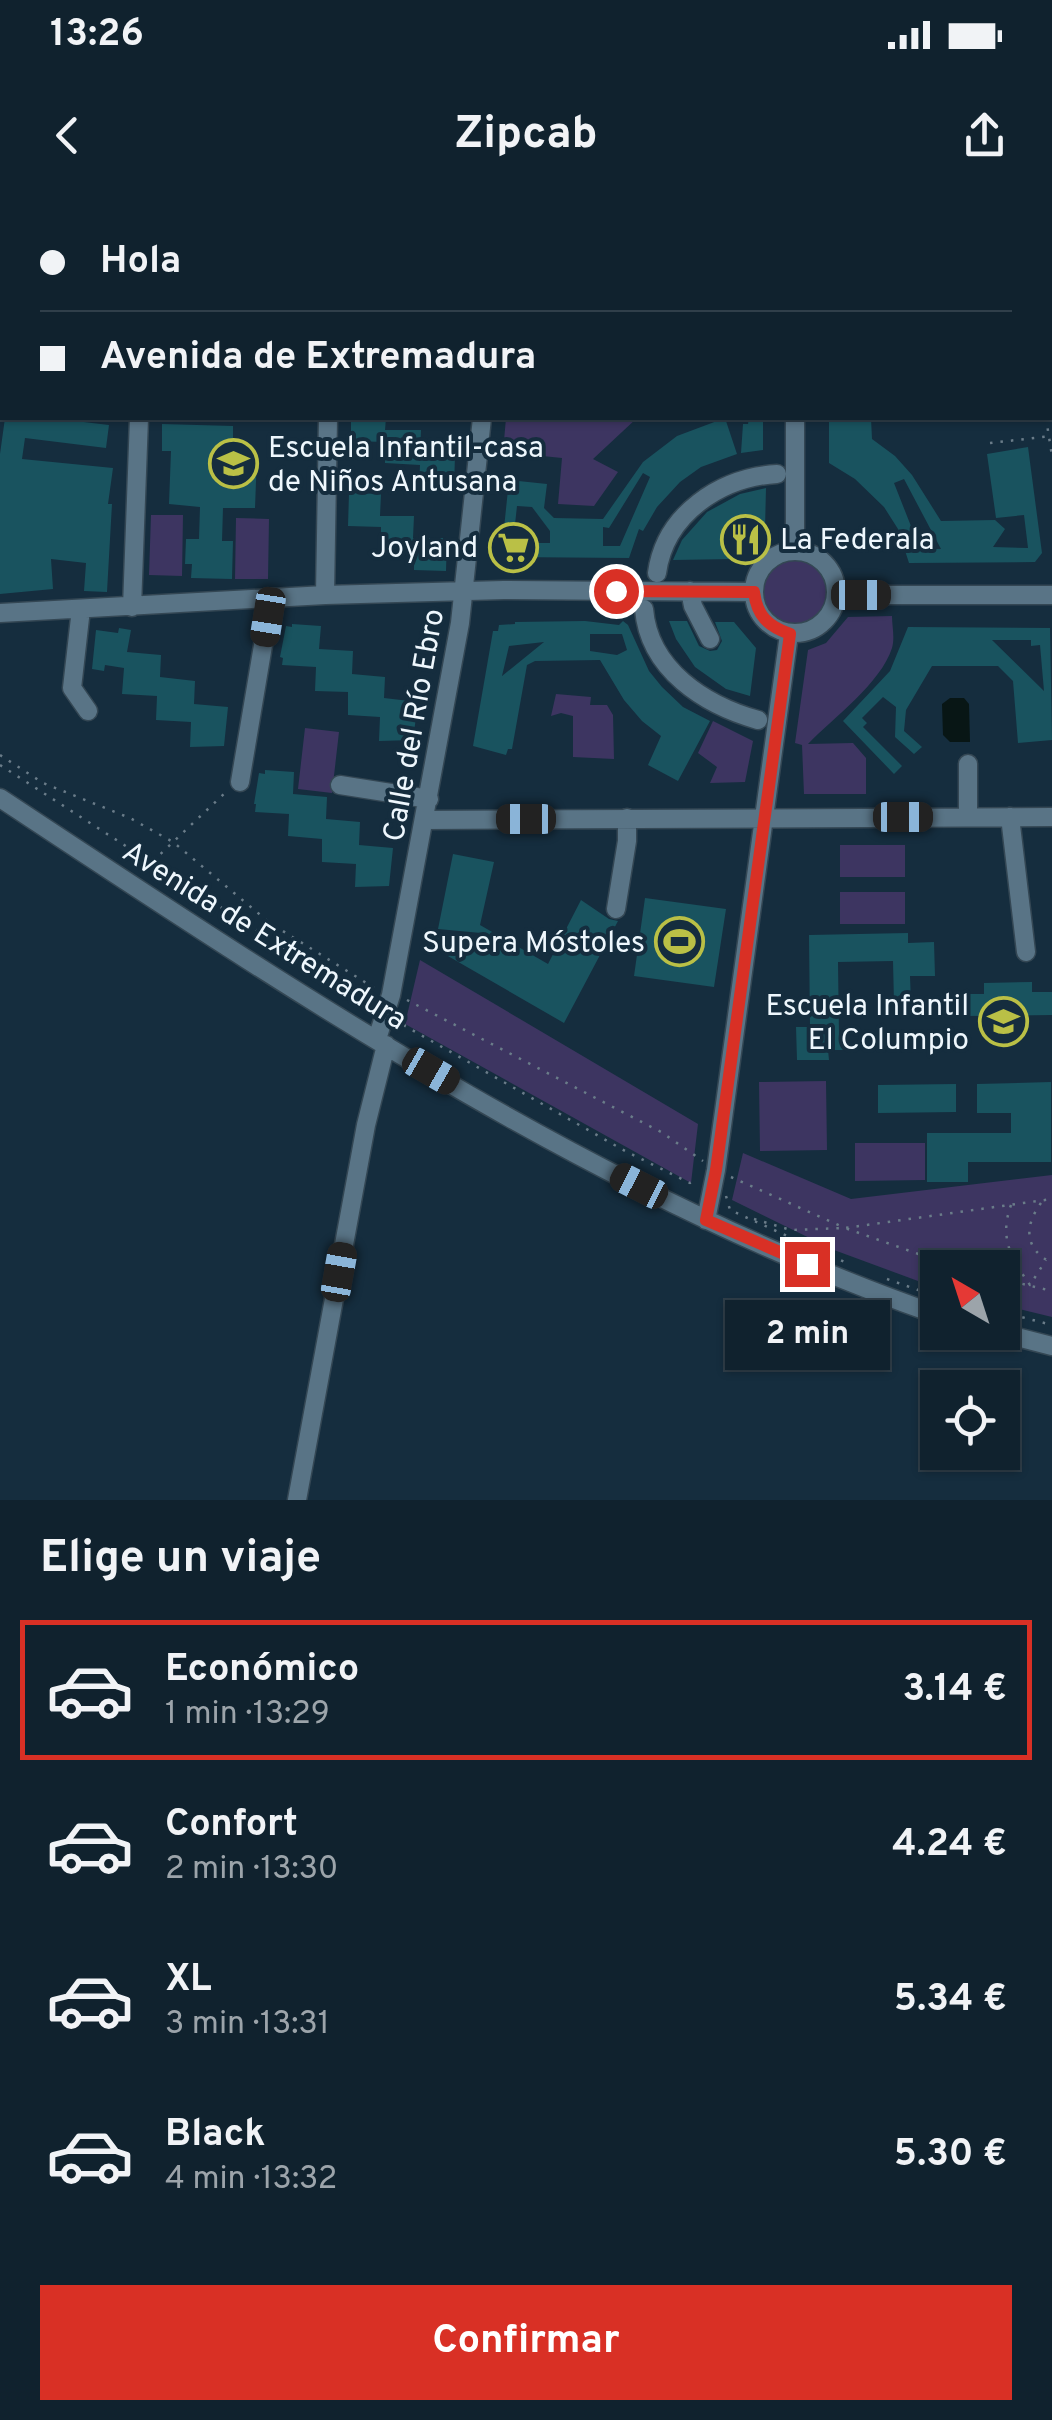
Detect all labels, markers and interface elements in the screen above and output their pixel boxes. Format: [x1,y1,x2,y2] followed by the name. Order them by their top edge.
[50,11,144,60] text: 13:26
[455,107,597,164] text: Zipcab
[40,108,95,163] icon: back
[957,108,1012,163] icon: share
[100,238,181,287] text: Hola
[100,334,536,383] text: Avenida de Extremadura
[268,431,544,502] place label: Escuela Infantil-casa de Niños Antusana
[207,438,259,490] school or university icon: Escuela Infantil-casa de Niños Antusana
[719,513,771,565] restaurant icon: La Federala
[487,521,539,573] supermarket icon: Joyland
[780,523,935,560] place label: La Federala
[371,531,478,568] place label: Joyland
[594,569,639,614] route start
[831,580,891,610] car
[248,585,288,649] car
[377,606,454,845] street label: Calle del Río Ebro
[873,802,933,832] car
[496,804,556,834] car
[115,835,413,1040] street label: Avenida de Extremadura
[654,916,706,968] sports icon: Supera Móstoles
[422,926,645,963] place label: Supera Móstoles
[765,989,969,1060] place label: Escuela Infantil El Columpio
[978,996,1030,1048] school or university icon: Escuela Infantil El Columpio
[398,1043,464,1099] car
[605,1159,673,1213] car
[319,1240,359,1304] car
[785,1242,830,1287] route end
[920,1250,1020,1350] north arrow
[920,1250,1020,1470] map controls
[724,1299,890,1369] callout: 2 min
[766,1315,849,1355] text: 2 min
[920,1370,1020,1470] button: locate
[40,1531,321,1588] text: Elige un viaje
[45,1645,135,1735] icon: car
[165,1646,359,1695] text: Económico
[903,1666,1007,1715] text: 3.14 €
[165,1695,330,1735] text: 1 min · 13:29
[45,1800,135,1890] icon: car
[165,1801,298,1850] text: Confort
[892,1821,1007,1870] text: 4.24 €
[165,1850,338,1890] text: 2 min · 13:30
[45,1955,135,2045] icon: car
[165,1956,212,2005] text: XL
[894,1976,1007,2025] text: 5.34 €
[165,2005,330,2045] text: 3 min · 13:31
[45,2110,135,2200] icon: car
[165,2111,265,2160] text: Black
[894,2131,1007,2180] text: 5.30 €
[165,2160,337,2200] text: 4 min · 13:32
[40,2285,1012,2400] button: Confirmar

